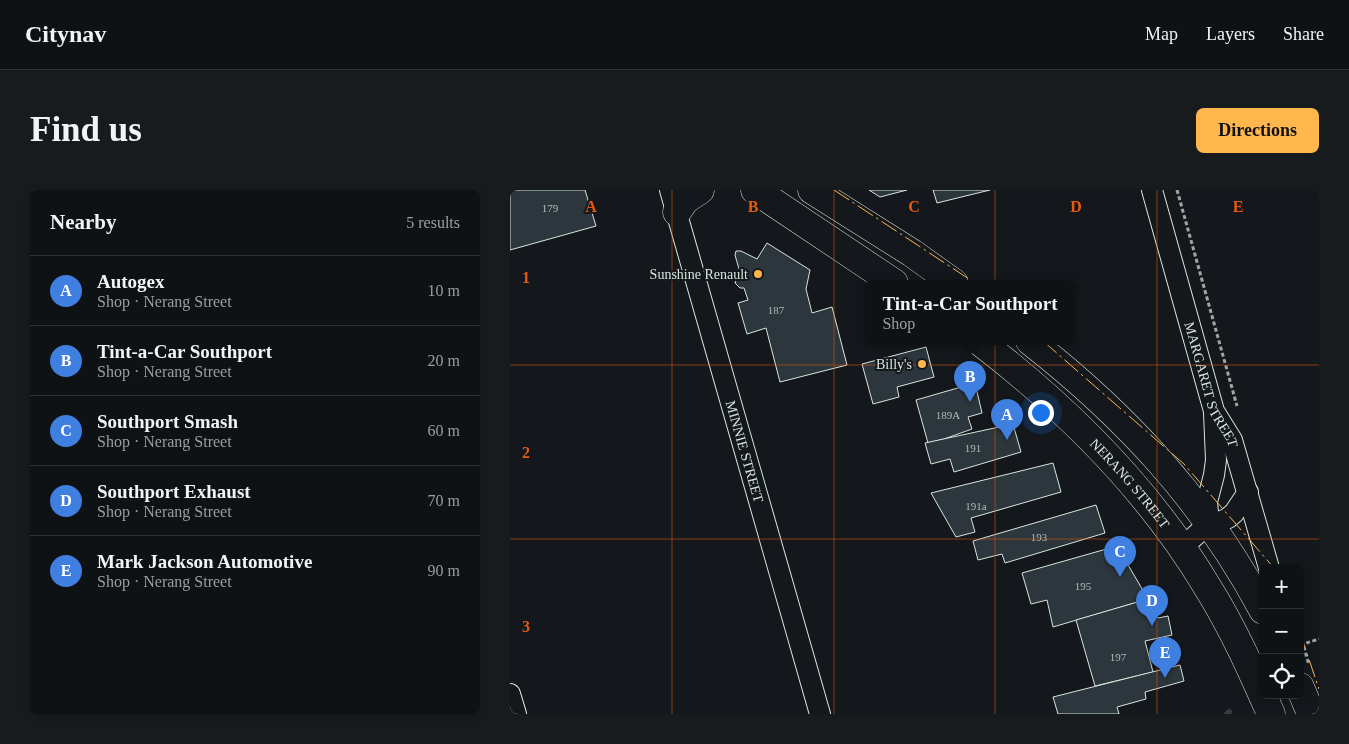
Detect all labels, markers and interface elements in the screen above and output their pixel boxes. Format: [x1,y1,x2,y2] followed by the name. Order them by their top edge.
[25,21,106,47] text: Citynav
[1145,24,1178,44] text: Map
[1206,24,1255,44] text: Layers
[1283,24,1324,44] text: Share
[1196,108,1319,153] button: Directions
[30,110,142,149] text: Find us
[585,198,597,215] text: A
[748,198,759,215] text: B
[908,198,920,215] text: C
[1070,198,1082,215] text: D
[1233,198,1243,215] text: E
[542,202,559,214] house number: 179
[50,210,117,234] text: Nearby
[406,214,460,231] text: 5 results
[650,267,748,282] place label: Sunshine Renault
[752,268,764,280] marker: Sunshine Renault
[522,269,530,286] text: 1
[97,271,165,292] text: Autogex
[865,280,1075,345] popup
[60,282,72,299] text: A
[428,282,460,299] text: 10 m
[97,293,232,310] text: Shop · Nerang Street
[882,293,1058,314] text: Tint-a-Car Southport
[768,304,785,316] house number: 187
[882,315,915,332] text: Shop
[1181,320,1241,449] street label: MARGARET STREET
[97,341,272,362] text: Tint-a-Car Southport
[61,352,71,369] text: B
[428,352,460,369] text: 20 m
[876,357,912,372] place label: Billy's
[916,358,928,370] marker: Billy's
[954,361,986,402] pin: B
[97,363,232,380] text: Shop · Nerang Street
[723,399,766,505] street label: MINNIE STREET
[991,399,1023,440] pin: A
[1028,400,1054,426] your location
[936,409,960,421] house number: 189A
[97,411,238,432] text: Southport Smash
[60,422,72,439] text: C
[428,422,460,439] text: 60 m
[97,433,232,450] text: Shop · Nerang Street
[1087,436,1173,532] street label: NERANG STREET
[965,442,981,454] house number: 191
[522,444,530,461] text: 2
[97,481,251,502] text: Southport Exhaust
[60,492,72,509] text: D
[428,492,460,509] text: 70 m
[965,500,987,512] house number: 191a
[97,503,232,520] text: Shop · Nerang Street
[1031,531,1048,543] house number: 193
[1104,536,1136,577] pin: C
[97,551,312,572] text: Mark Jackson Automotive
[61,562,71,579] text: E
[428,562,460,579] text: 90 m
[1259,564,1304,699] map controls
[1259,564,1304,609] button: +
[97,573,232,590] text: Shop · Nerang Street
[1075,580,1092,592] house number: 195
[1136,585,1168,626] pin: D
[1259,609,1304,654] button: −
[522,618,530,635] text: 3
[1149,637,1181,678] pin: E
[1110,651,1127,663] house number: 197
[1259,654,1304,699] button: locate

